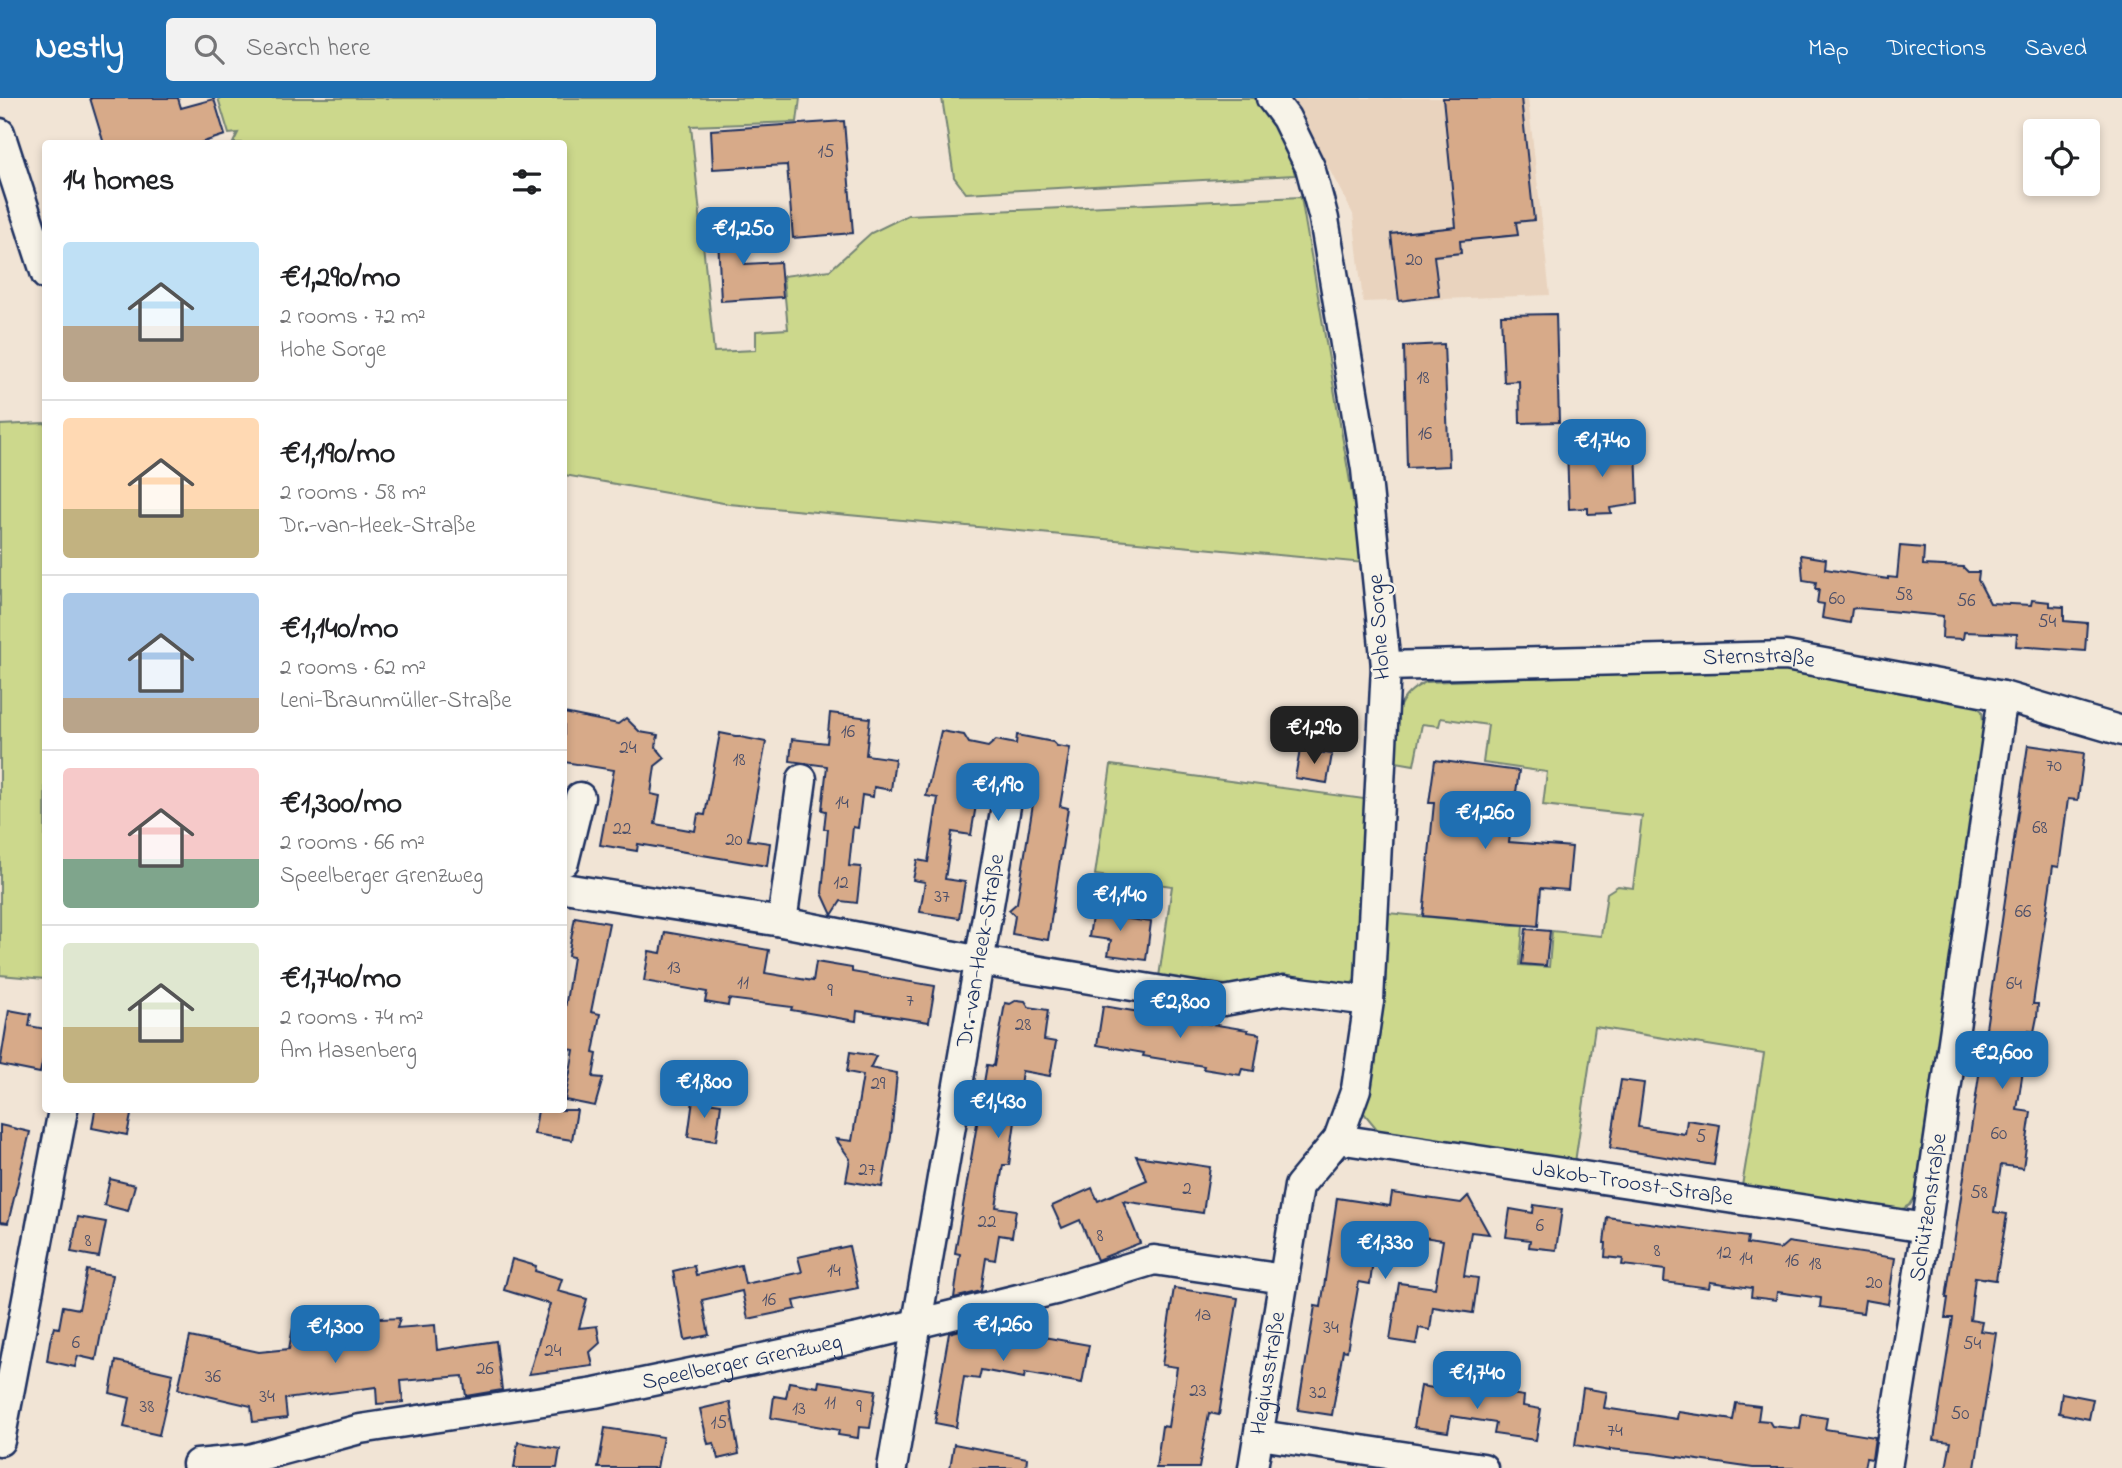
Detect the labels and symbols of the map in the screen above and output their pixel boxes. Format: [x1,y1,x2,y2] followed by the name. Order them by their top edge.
[818,139,835,166] house number: 15
[686,208,800,267] pin: €1,250
[1405,247,1423,274] house number: 20
[1416,365,1430,392] house number: 18
[1545,420,1659,479] pin: €1,740
[1418,421,1432,448] house number: 16
[1360,572,1401,681] street label: Hohe Sorge
[1895,582,1913,609] house number: 58
[1829,586,1845,613] house number: 60
[1956,588,1976,615] house number: 56
[2038,609,2057,636] house number: 54
[1702,639,1818,678] street label: Sternstraße
[1257,706,1371,766] pin: €1,290
[841,719,855,746] house number: 16
[619,735,637,762] house number: 24
[732,747,746,774] house number: 18
[2046,753,2062,780] house number: 70
[941,764,1055,823] pin: €1,190
[835,790,849,817] house number: 14
[1428,792,1542,851] pin: €1,260
[2032,815,2048,842] house number: 68
[613,816,631,843] house number: 22
[725,827,743,854] house number: 20
[948,851,1014,1051] street label: Dr.-van-Heek-Straße
[833,870,849,897] house number: 12
[1063,874,1177,933] pin: €1,140
[934,884,950,911] house number: 37
[2015,899,2031,926] house number: 66
[667,955,681,982] house number: 13
[737,970,749,997] house number: 11
[2006,971,2022,998] house number: 64
[827,978,833,1005] house number: 9
[1123,981,1237,1040] pin: €2,800
[906,988,914,1015] house number: 7
[1015,1012,1031,1039] house number: 28
[1945,1032,2059,1091] pin: €2,600
[647,1060,761,1120] pin: €1,800
[870,1071,886,1098] house number: 29
[941,1080,1055,1140] pin: €1,430
[1991,1121,2007,1148] house number: 60
[1696,1124,1707,1151] house number: 5
[1901,1130,1956,1284] street label: Schützenstraße
[1530,1152,1736,1215] street label: Jakob-Troost-Straße
[858,1157,876,1184] house number: 27
[1182,1176,1192,1203] house number: 2
[1970,1180,1988,1207] house number: 58
[978,1209,996,1236] house number: 22
[1536,1213,1544,1240] house number: 6
[1328,1222,1442,1281] pin: €1,330
[1096,1223,1104,1250] house number: 8
[84,1228,92,1255] house number: 8
[1653,1238,1661,1265] house number: 8
[1716,1240,1732,1267] house number: 12
[1739,1246,1753,1273] house number: 14
[1785,1248,1799,1275] house number: 16
[1808,1251,1822,1278] house number: 18
[827,1258,841,1285] house number: 14
[1865,1270,1883,1297] house number: 20
[762,1287,776,1314] house number: 16
[1195,1302,1211,1329] house number: 1a
[946,1304,1060,1363] pin: €1,260
[278,1306,392,1365] pin: €1,300
[1242,1309,1295,1437] street label: Hegiusstraße
[1323,1315,1339,1342] house number: 34
[639,1325,845,1399] street label: Speelberger Grenzweg
[72,1330,80,1357] house number: 6
[1963,1331,1982,1358] house number: 54
[544,1338,562,1365] house number: 24
[1420,1352,1534,1411] pin: €1,740
[476,1356,494,1383] house number: 26
[205,1364,221,1391] house number: 36
[1189,1378,1207,1405] house number: 23
[1309,1380,1327,1407] house number: 32
[259,1384,275,1411] house number: 34
[824,1390,836,1417] house number: 11
[140,1394,154,1421] house number: 38
[856,1394,862,1421] house number: 9
[792,1396,806,1423] house number: 13
[1950,1401,1970,1428] house number: 50
[711,1410,728,1437] house number: 15
[1607,1418,1623,1445] house number: 74

